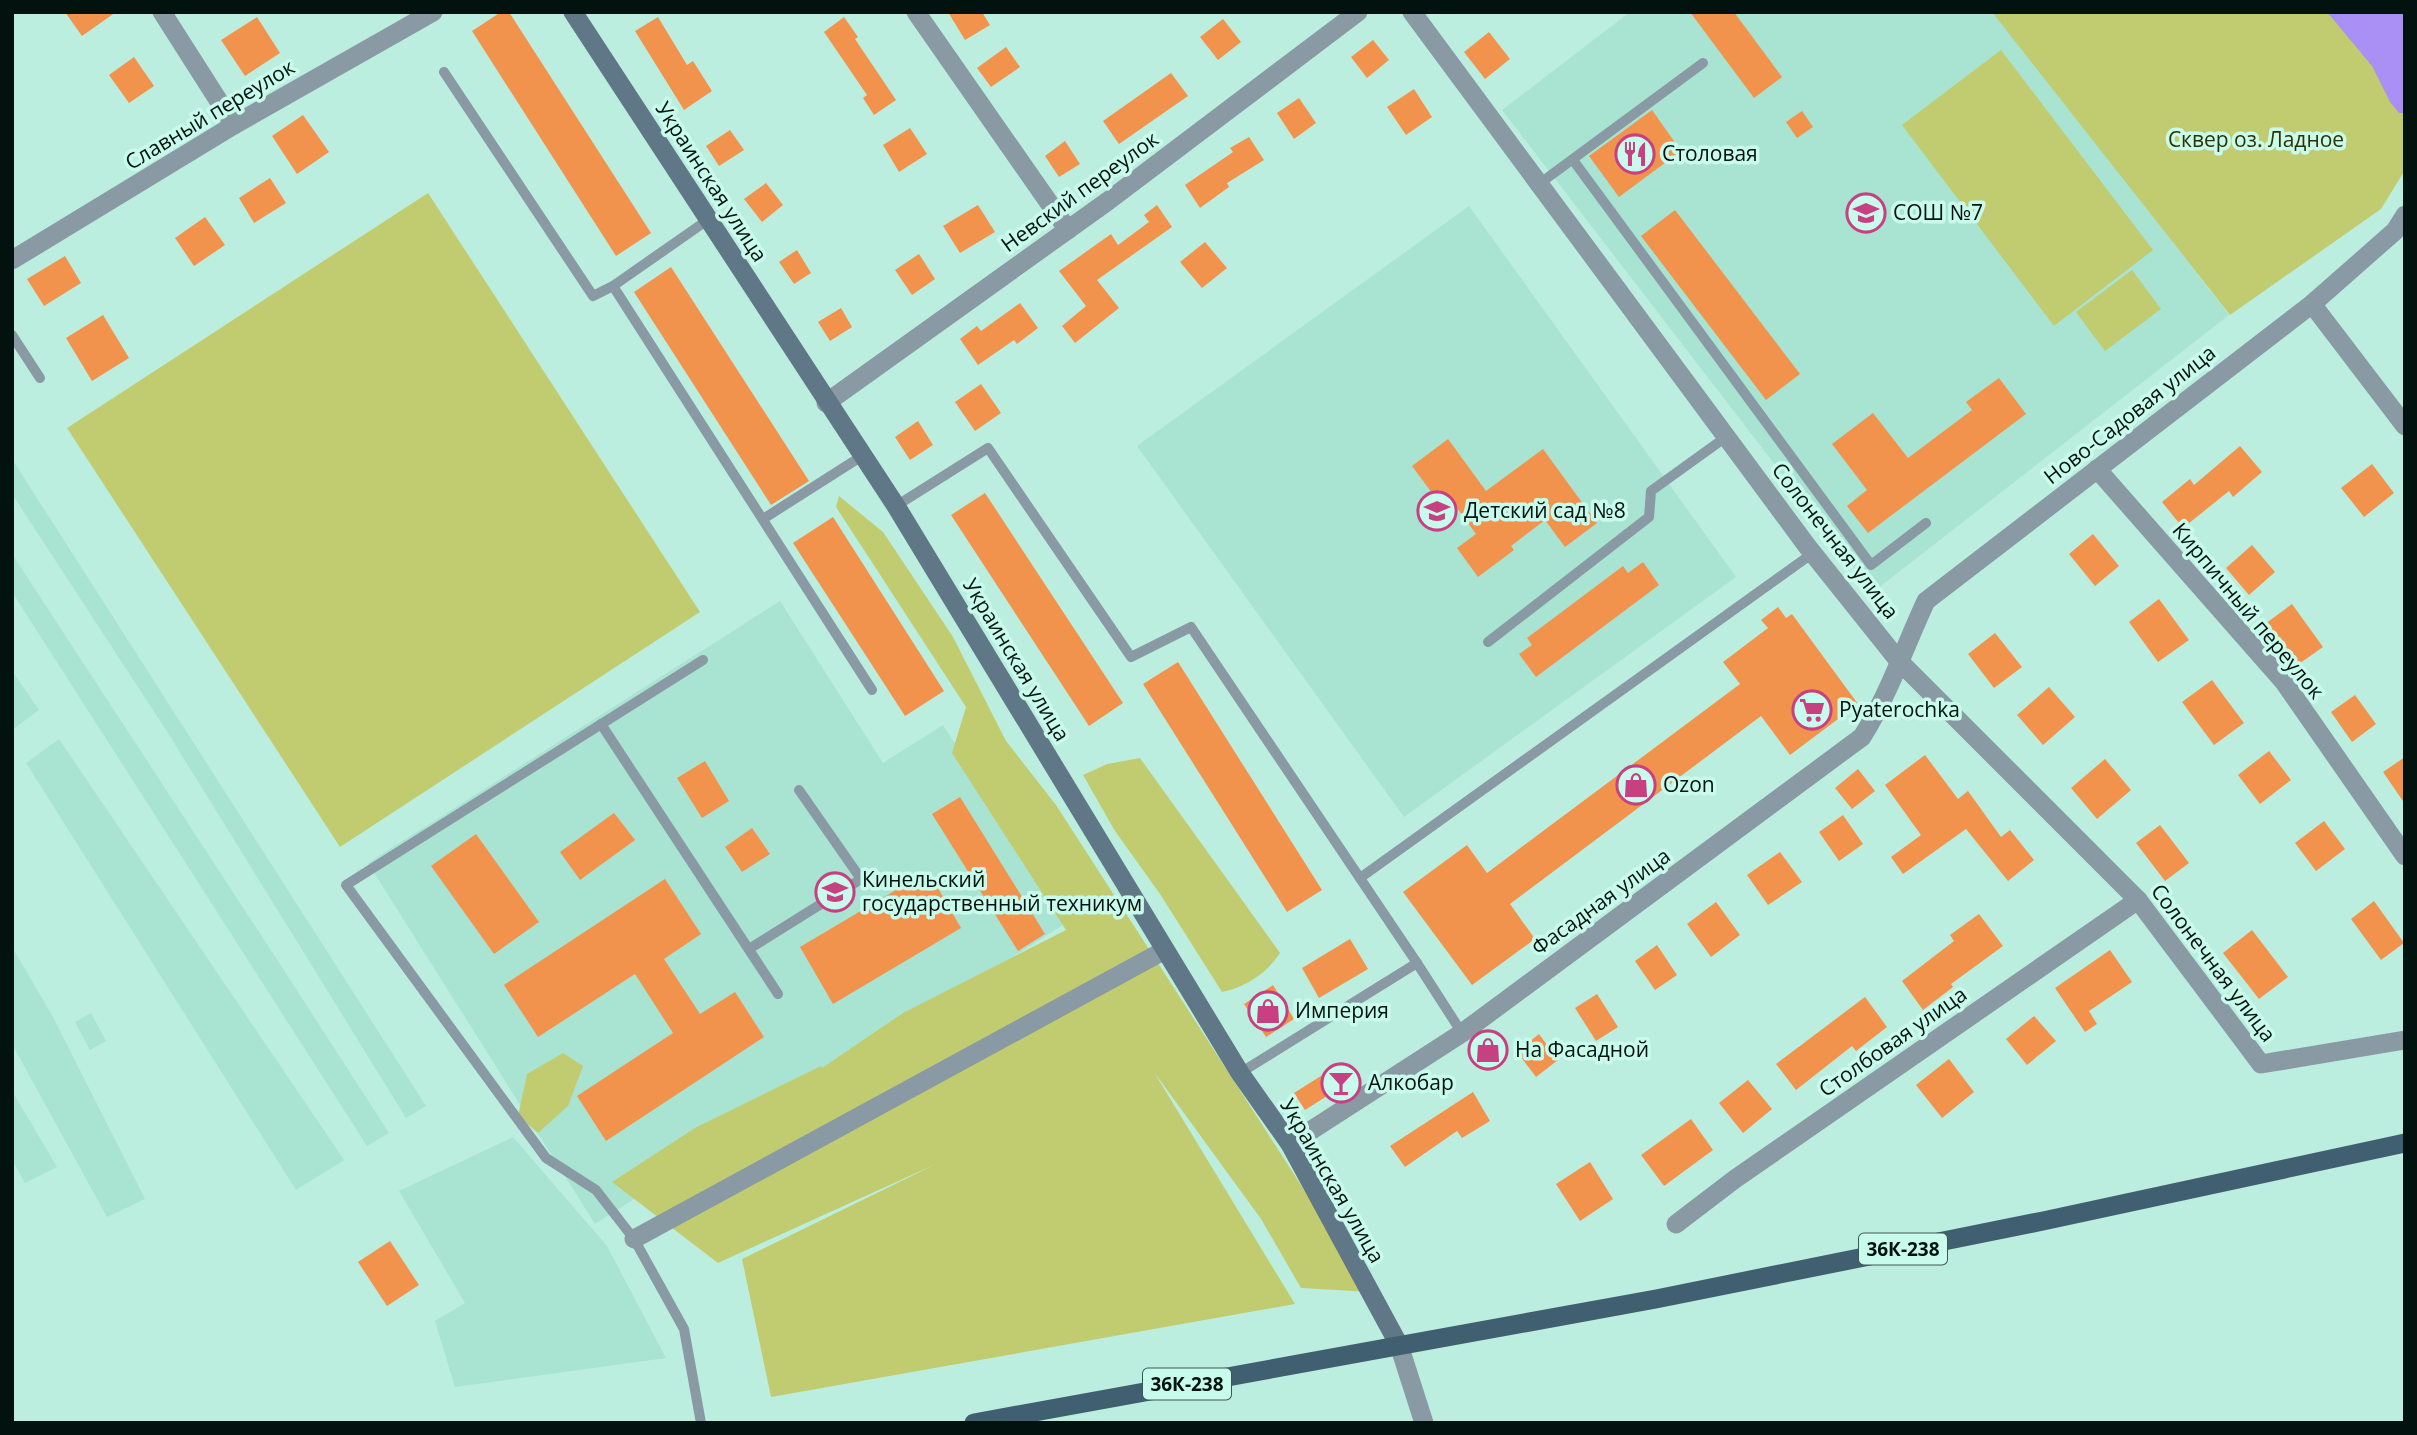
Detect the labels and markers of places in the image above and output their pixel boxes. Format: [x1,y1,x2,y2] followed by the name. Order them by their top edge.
[1614,133,1656,175] restaurant icon: Столовая
[1662,139,1758,167] place label: Столовая
[1845,192,1887,234] school or university icon: СОШ №7
[1893,198,1983,226] place label: СОШ №7
[1416,490,1458,532] school or university icon: Детский сад №8
[1464,496,1626,524] place label: Детский сад №8
[1791,689,1833,731] supermarket icon: Pyaterochka
[1839,695,1960,723] place label: Pyaterochka
[1615,764,1657,806] shop icon: Ozon
[1663,770,1715,798] place label: Ozon
[862,865,1142,917] place label: Кинельский государственный техникум
[814,871,856,913] school or university icon: Кинельский государственный техникум
[1247,990,1289,1032] shop icon: Империя
[1295,996,1389,1024] place label: Империя
[1467,1029,1509,1071] shop icon: На Фасадной
[1515,1035,1649,1063] place label: На Фасадной
[1320,1062,1362,1104] bar icon: Алкобар
[1368,1068,1454,1096] place label: Алкобар

